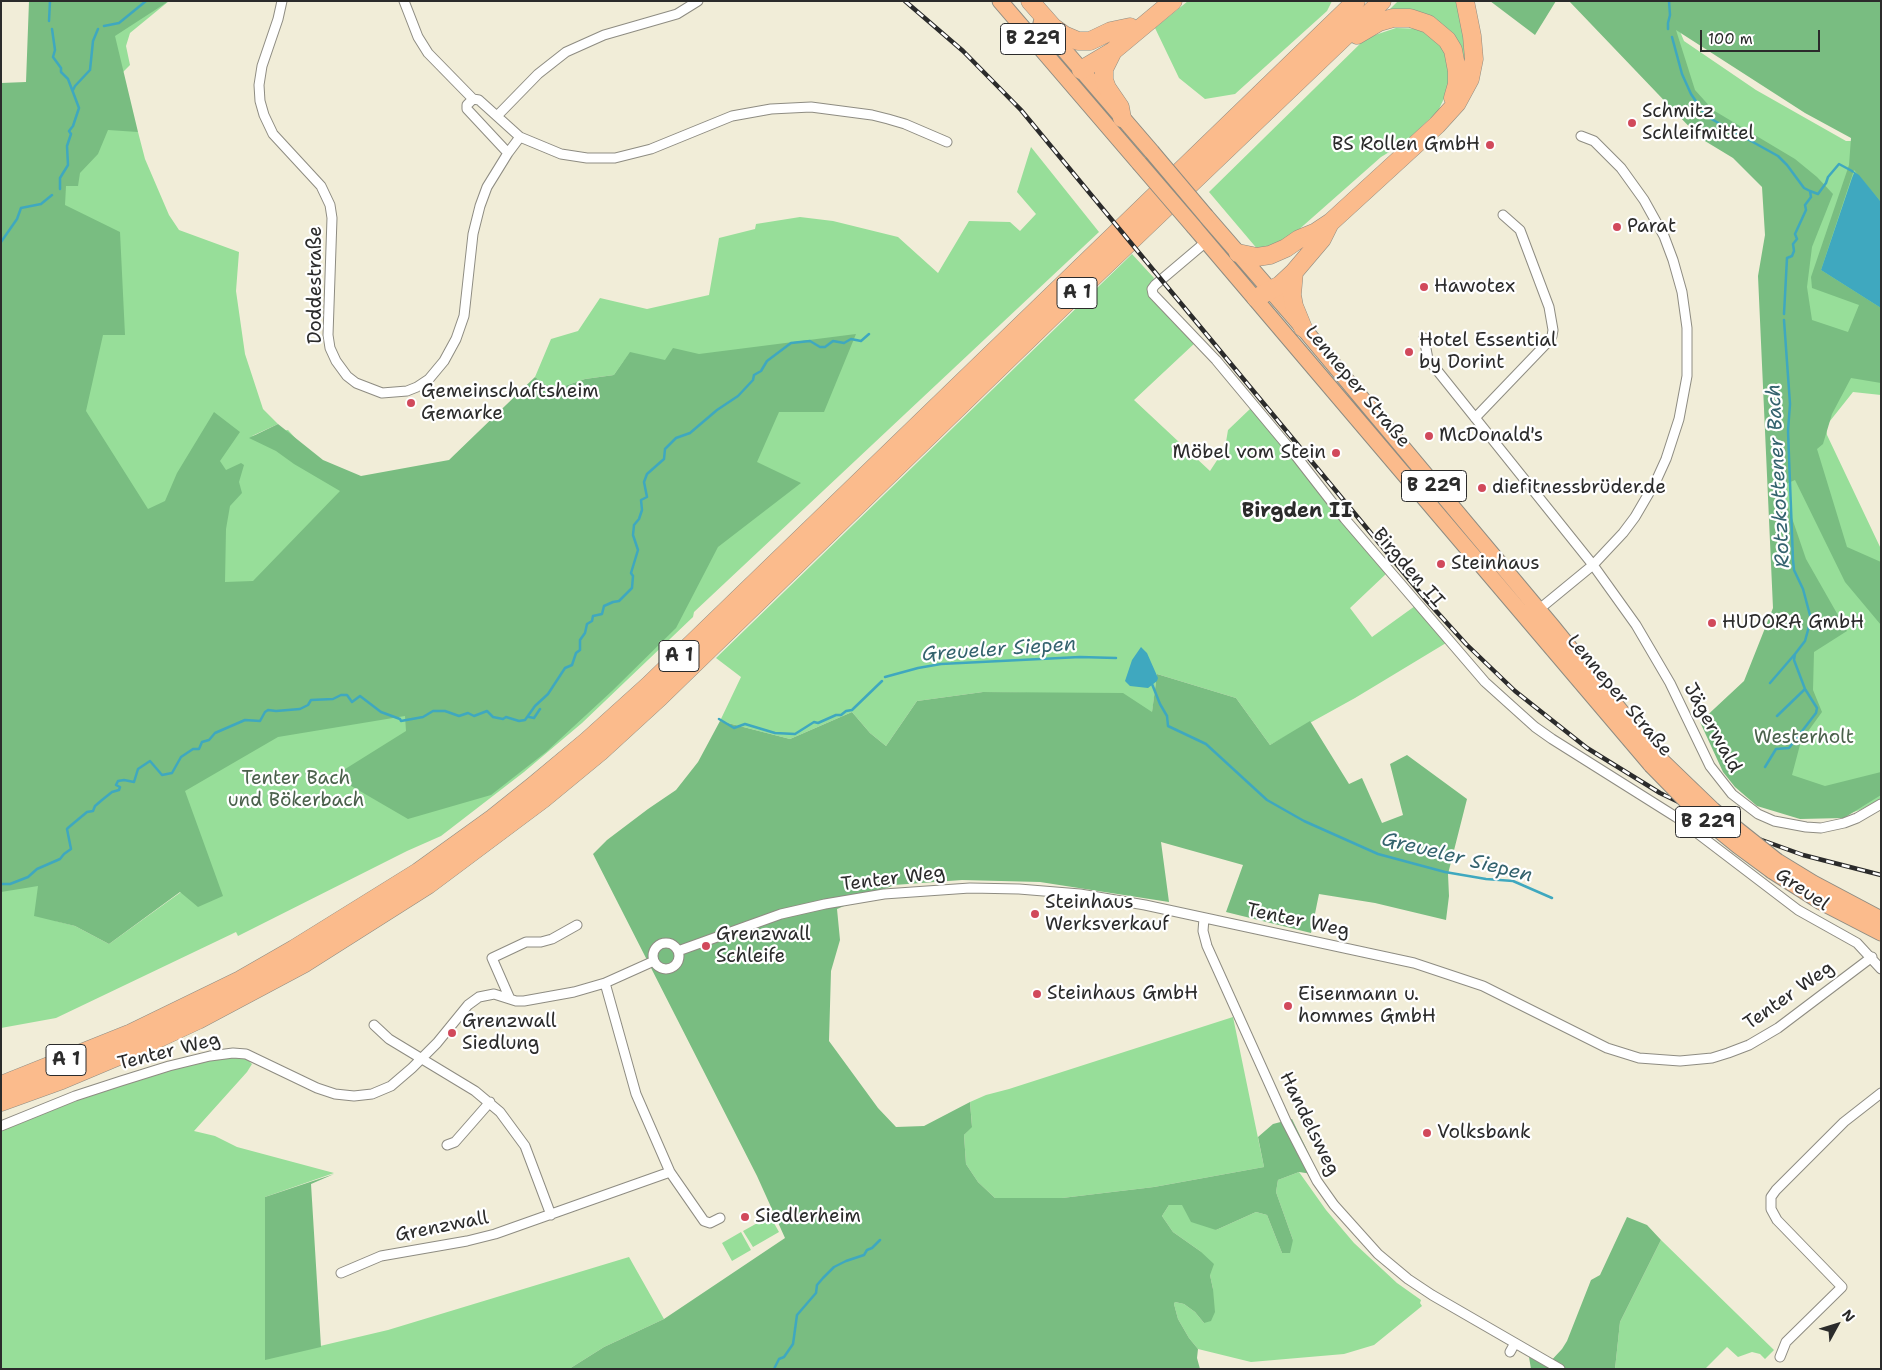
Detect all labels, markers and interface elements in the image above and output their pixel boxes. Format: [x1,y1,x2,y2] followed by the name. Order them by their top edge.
[1702,20,1822,52] scale bar
[1000,23,1066,54] road number: B 229
[1708,29,1753,49] text: 100 m
[1642,101,1754,145] place label: Schmitz Schleifmittel
[1626,117,1638,129] marker: Schmitz Schleifmittel
[1332,134,1480,156] place label: BS Rollen GmbH
[1484,139,1496,151] marker: BS Rollen GmbH
[1627,216,1676,238] place label: Parat
[1611,221,1623,233] marker: Parat
[305,226,327,344] street label: Doddestraße
[1434,276,1515,298] place label: Hawotex
[1057,278,1097,308] road number: A 1
[1418,281,1430,293] marker: Hawotex
[1299,321,1415,453] street label: Lenneper Straße
[1419,330,1557,374] place label: Hotel Essential by Dorint
[1403,346,1415,358] marker: Hotel Essential by Dorint
[421,381,599,425] place label: Gemeinschaftsheim Gemarke
[1762,383,1796,569] water label: Rotzkottener Bach
[405,397,417,409] marker: Gemeinschaftsheim Gemarke
[1439,425,1543,447] place label: McDonald's
[1423,430,1435,442] marker: McDonald's
[1173,442,1326,464] place label: Möbel vom Stein
[1330,447,1342,459] marker: Möbel vom Stein
[1402,471,1466,502] road number: B 229
[1492,477,1666,499] place label: diefitnessbrüder.de
[1476,482,1488,494] marker: diefitnessbrüder.de
[1242,500,1352,524] district label: Birgden II
[1367,524,1449,612] street label: Birgden II
[1451,553,1540,575] place label: Steinhaus
[1435,558,1447,570] marker: Steinhaus
[1722,612,1864,634] place label: HUDORA GmbH
[1706,617,1718,629] marker: HUDORA GmbH
[1561,630,1677,762] street label: Lenneper Straße
[921,633,1077,667] water label: Greueler Siepen
[659,640,699,671] road number: A 1
[1678,679,1746,777] street label: Jägerwald
[1754,727,1854,749] park label: Westerholt
[228,768,364,812] park label: Tenter Bach und Bökerbach
[1676,806,1740,838] road number: B 229
[1379,828,1535,888] water label: Greueler Siepen
[840,861,946,897] street label: Tenter Weg
[1771,864,1833,916] street label: Greuel
[1045,892,1169,936] place label: Steinhaus Werksverkauf
[1244,899,1352,943] street label: Tenter Weg
[1029,908,1041,920] marker: Steinhaus Werksverkauf
[716,924,811,968] place label: Grenzwall Schleife
[700,940,712,952] marker: Grenzwall Schleife
[1740,957,1838,1035] street label: Tenter Weg
[1047,983,1198,1005] place label: Steinhaus GmbH
[1298,984,1436,1028] place label: Eisenmann u. hommes GmbH
[1031,988,1043,1000] marker: Steinhaus GmbH
[1282,1000,1294,1012] marker: Eisenmann u. hommes GmbH
[462,1011,557,1055] place label: Grenzwall Siedlung
[446,1027,458,1039] marker: Grenzwall Siedlung
[115,1028,223,1076] street label: Tenter Weg
[46,1044,86,1076] road number: A 1
[1274,1068,1344,1180] street label: Handelsweg
[1437,1122,1531,1144] place label: Volksbank
[1421,1127,1433,1139] marker: Volksbank
[755,1206,861,1228] place label: Siedlerheim
[393,1207,491,1247] street label: Grenzwall
[739,1211,751,1223] marker: Siedlerheim
[1812,1300,1862,1350] north arrow
[1838,1306,1859,1326] text: N

